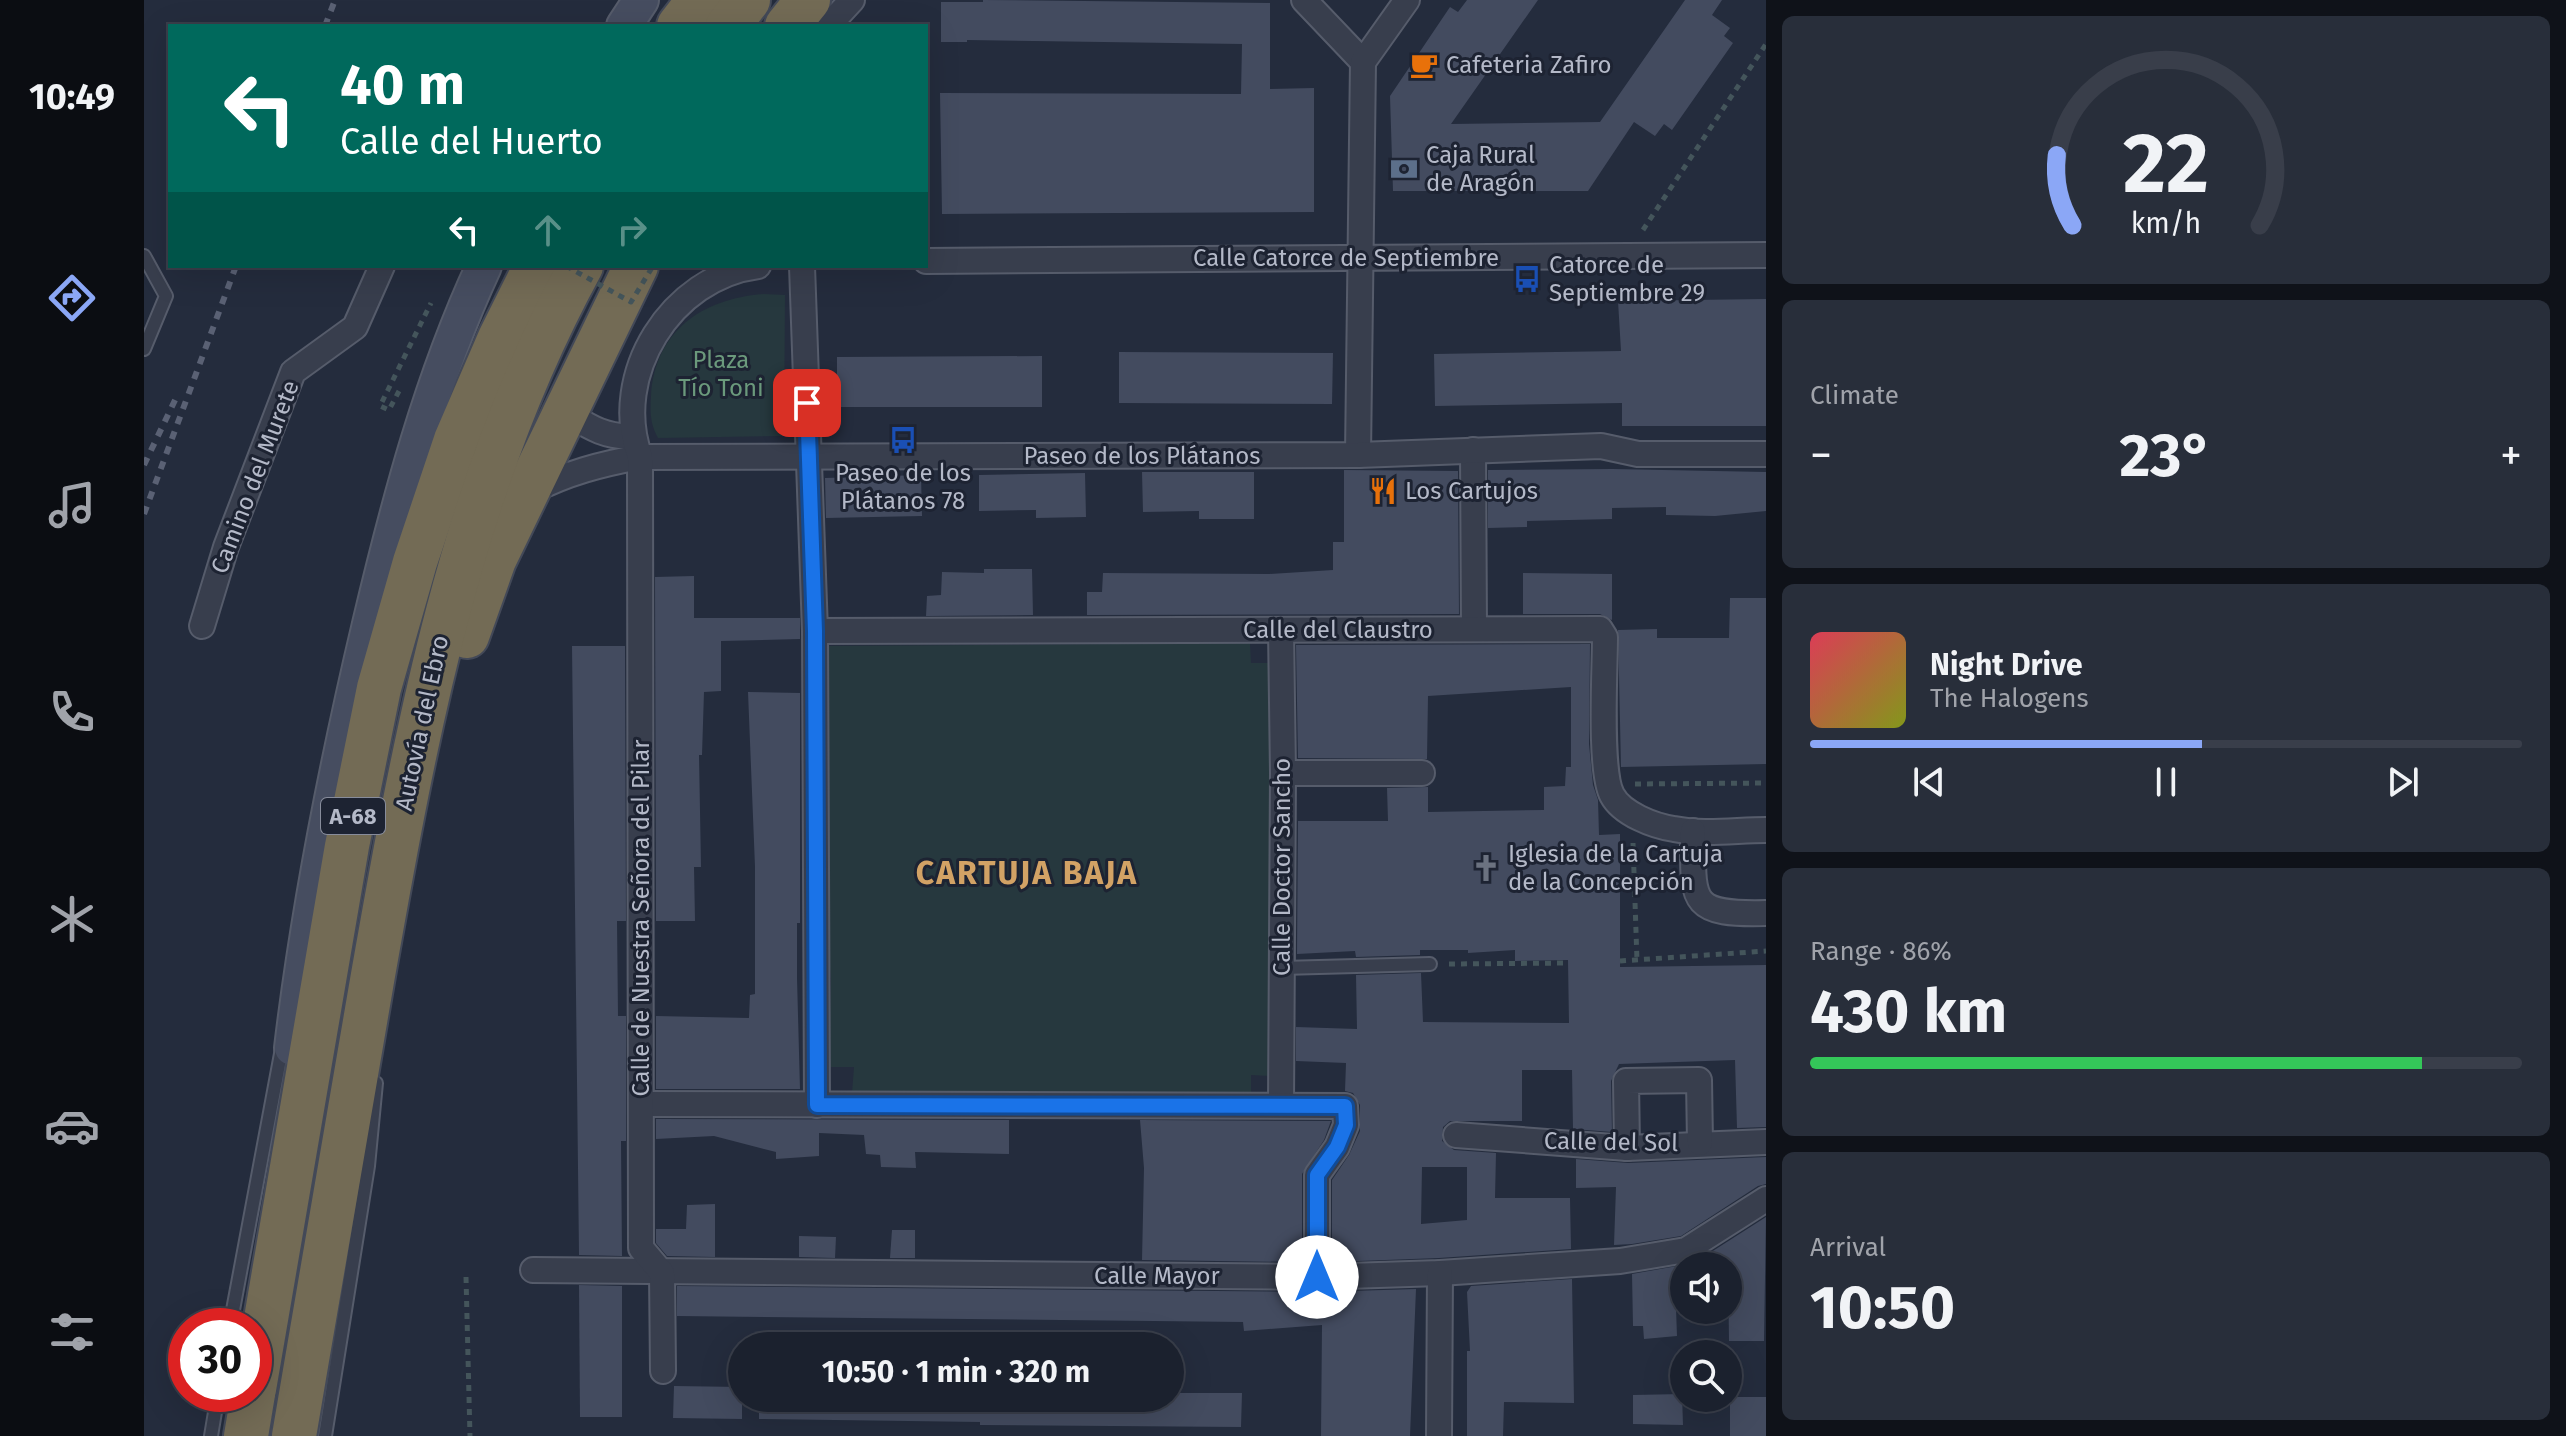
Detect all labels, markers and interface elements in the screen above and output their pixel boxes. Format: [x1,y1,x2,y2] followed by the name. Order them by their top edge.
[1409,50,1439,80] cafe icon: Cafeteria Zafiro
[1446,51,1612,79] place label: Cafeteria Zafiro
[340,52,465,119] text: 40 m
[208,56,312,160] icon: left
[29,75,115,119] text: 10:49
[2123,114,2209,214] text: 22
[340,120,603,164] text: Calle del Huerto
[1426,141,1535,197] place label: Caja Rural de Aragón
[1389,154,1419,184] bank icon: Caja Rural de Aragón
[2131,206,2201,241] text: km/h
[442,208,486,252] icon: left
[526,208,570,252] icon: ahead
[610,208,654,252] icon: right
[1193,244,1499,272] street label: Calle Catorce de Septiembre
[1549,251,1705,307] place label: Catorce de Septiembre 29
[1512,264,1542,294] bus stop icon: Catorce de Septiembre 29
[44,270,100,326] icon: directions
[678,346,764,402] park label: Plaza Tío Toni
[773,369,841,437] pin
[205,377,305,577] street label: Camino del Murete
[1810,380,1899,411] text: Climate
[785,381,829,425] icon: arrive
[2119,420,2213,492] text: 23°
[888,425,918,455] bus stop icon: Paseo de los Plátanos 78
[1810,429,1832,482] text: −
[2500,429,2522,482] text: +
[1024,442,1260,470] street label: Paseo de los Plátanos
[835,459,971,515] place label: Paseo de los Plátanos 78
[1368,476,1398,506] restaurant icon: Los Cartujos
[44,477,100,533] icon: music
[1405,477,1538,505] place label: Los Cartujos
[1243,616,1433,644] street label: Calle del Claustro
[390,633,454,813] street label: Autovía del Ebro
[1930,647,2083,683] text: Night Drive
[1930,683,2089,714] text: The Halogens
[44,684,100,740] icon: phone
[627,739,655,1097] street label: Calle de Nuestra Señora del Pilar
[1268,758,1296,976] street label: Calle Doctor Sancho
[1907,760,1951,804] icon: previous
[2144,760,2188,804] icon: pause
[2381,760,2425,804] icon: next
[321,798,385,834] road number: A-68
[1508,840,1723,896] place label: Iglesia de la Cartuja de la Concepción
[1471,853,1501,883] church icon: Iglesia de la Cartuja de la Concepción
[916,854,1138,892] district label: CARTUJA BAJA
[44,891,100,947] icon: climate
[1810,936,1952,967] text: Range · 86%
[1810,976,2007,1048] text: 430 km
[44,1098,100,1154] icon: car
[1544,1127,1678,1157] street label: Calle del Sol
[1810,1232,1886,1263] text: Arrival
[1275,1235,1359,1319] position arrow
[1670,1252,1742,1412] map controls
[1670,1252,1742,1324] button: sound
[1094,1262,1221,1290] street label: Calle Mayor
[1810,1272,1955,1344] text: 10:50
[44,1304,100,1360] icon: filters
[168,1308,272,1412] speed limit sign: 30
[1670,1340,1742,1412] button: search
[822,1354,1090,1390] text: 10:50 · 1 min · 320 m

